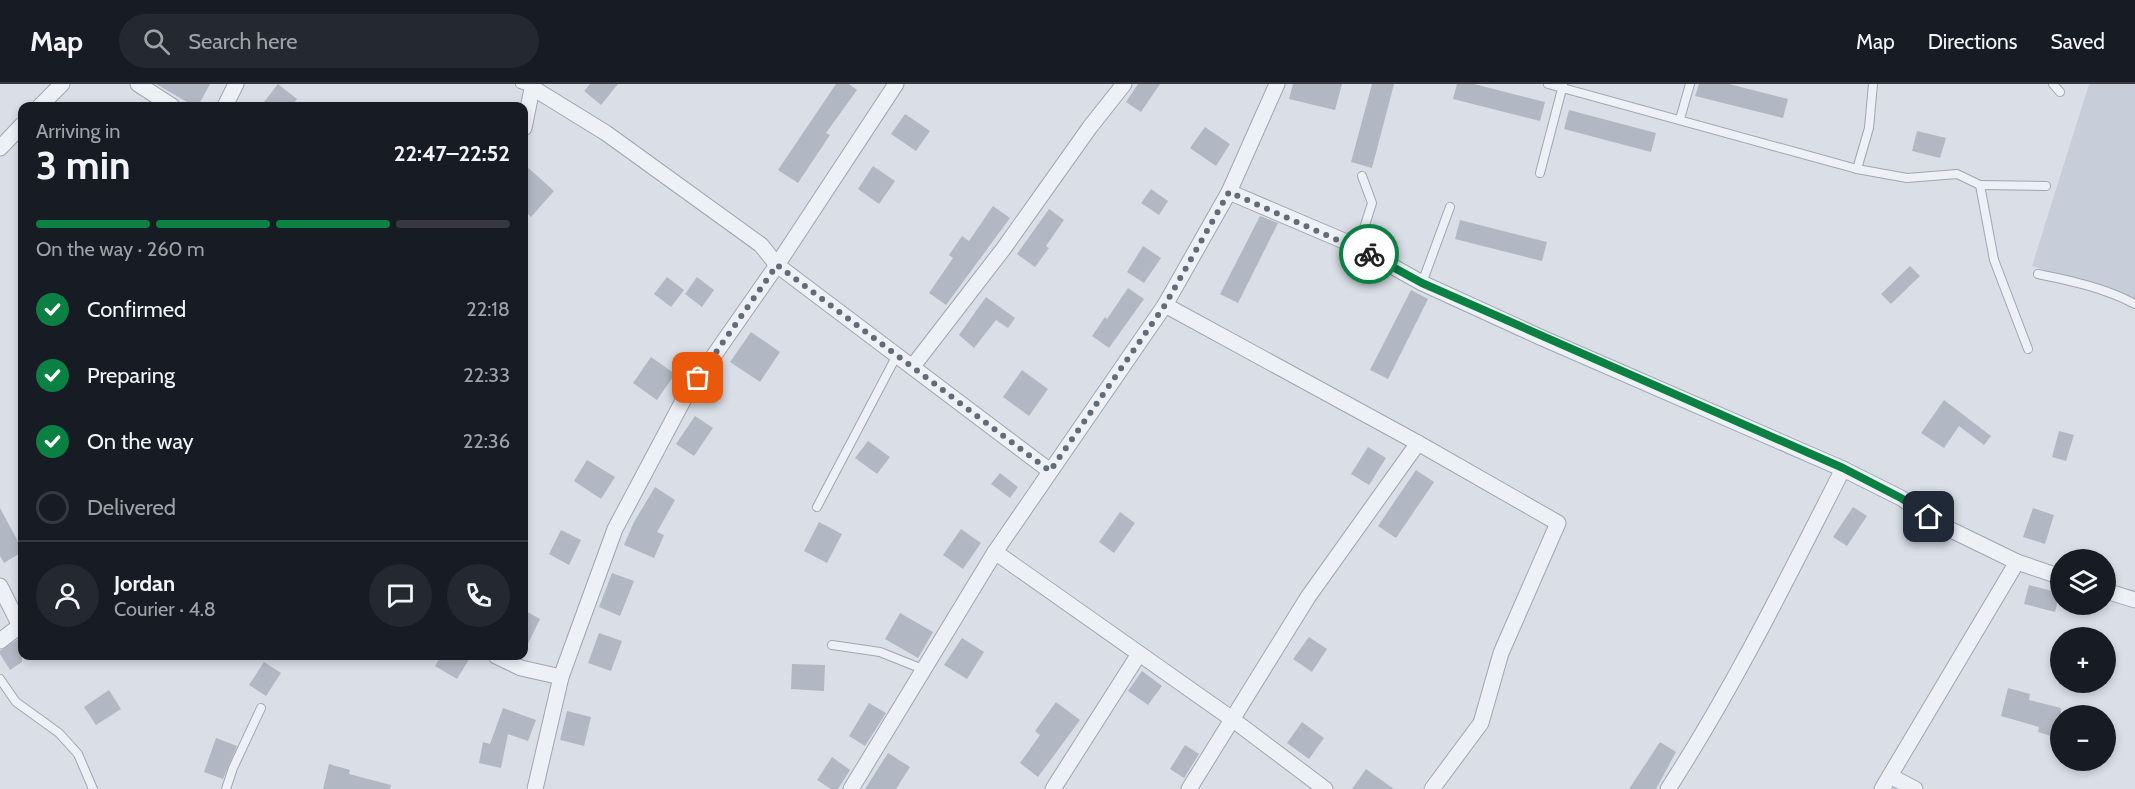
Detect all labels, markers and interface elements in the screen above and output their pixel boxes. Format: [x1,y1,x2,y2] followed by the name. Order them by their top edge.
[119,14,539,68] search box
[30,24,83,58] text: Map
[140,25,173,58] icon: search
[188,28,297,55] text: Search here
[1856,29,1895,54] text: Map
[1928,29,2017,54] text: Directions
[2050,29,2105,54] text: Saved
[36,119,120,143] text: Arriving in
[394,140,510,167] text: 22:47–22:52
[36,141,131,189] text: 3 min
[1339,224,1399,284] courier
[36,237,205,261] text: On the way · 260 m
[1353,238,1386,271] icon: bike
[36,293,69,326] icon: check
[87,296,186,323] text: Confirmed
[466,297,510,321] text: 22:18
[672,352,723,403] pin
[36,359,69,392] icon: check
[681,361,714,394] icon: bag
[87,362,175,389] text: Preparing
[463,363,510,387] text: 22:33
[36,425,69,458] icon: check
[87,428,194,455] text: On the way
[463,429,510,453] text: 22:36
[1903,491,1954,542] pin
[87,494,176,521] text: Delivered
[1912,500,1945,533] icon: home
[2050,549,2116,771] map controls
[2050,549,2116,615] button: layers
[36,564,99,627] button: person
[369,564,432,627] button: chat
[447,564,510,627] button: phone
[114,570,175,597] text: Jordan
[114,597,216,621] text: Courier · 4.8
[2050,627,2116,693] button: +
[2050,705,2116,771] button: −

